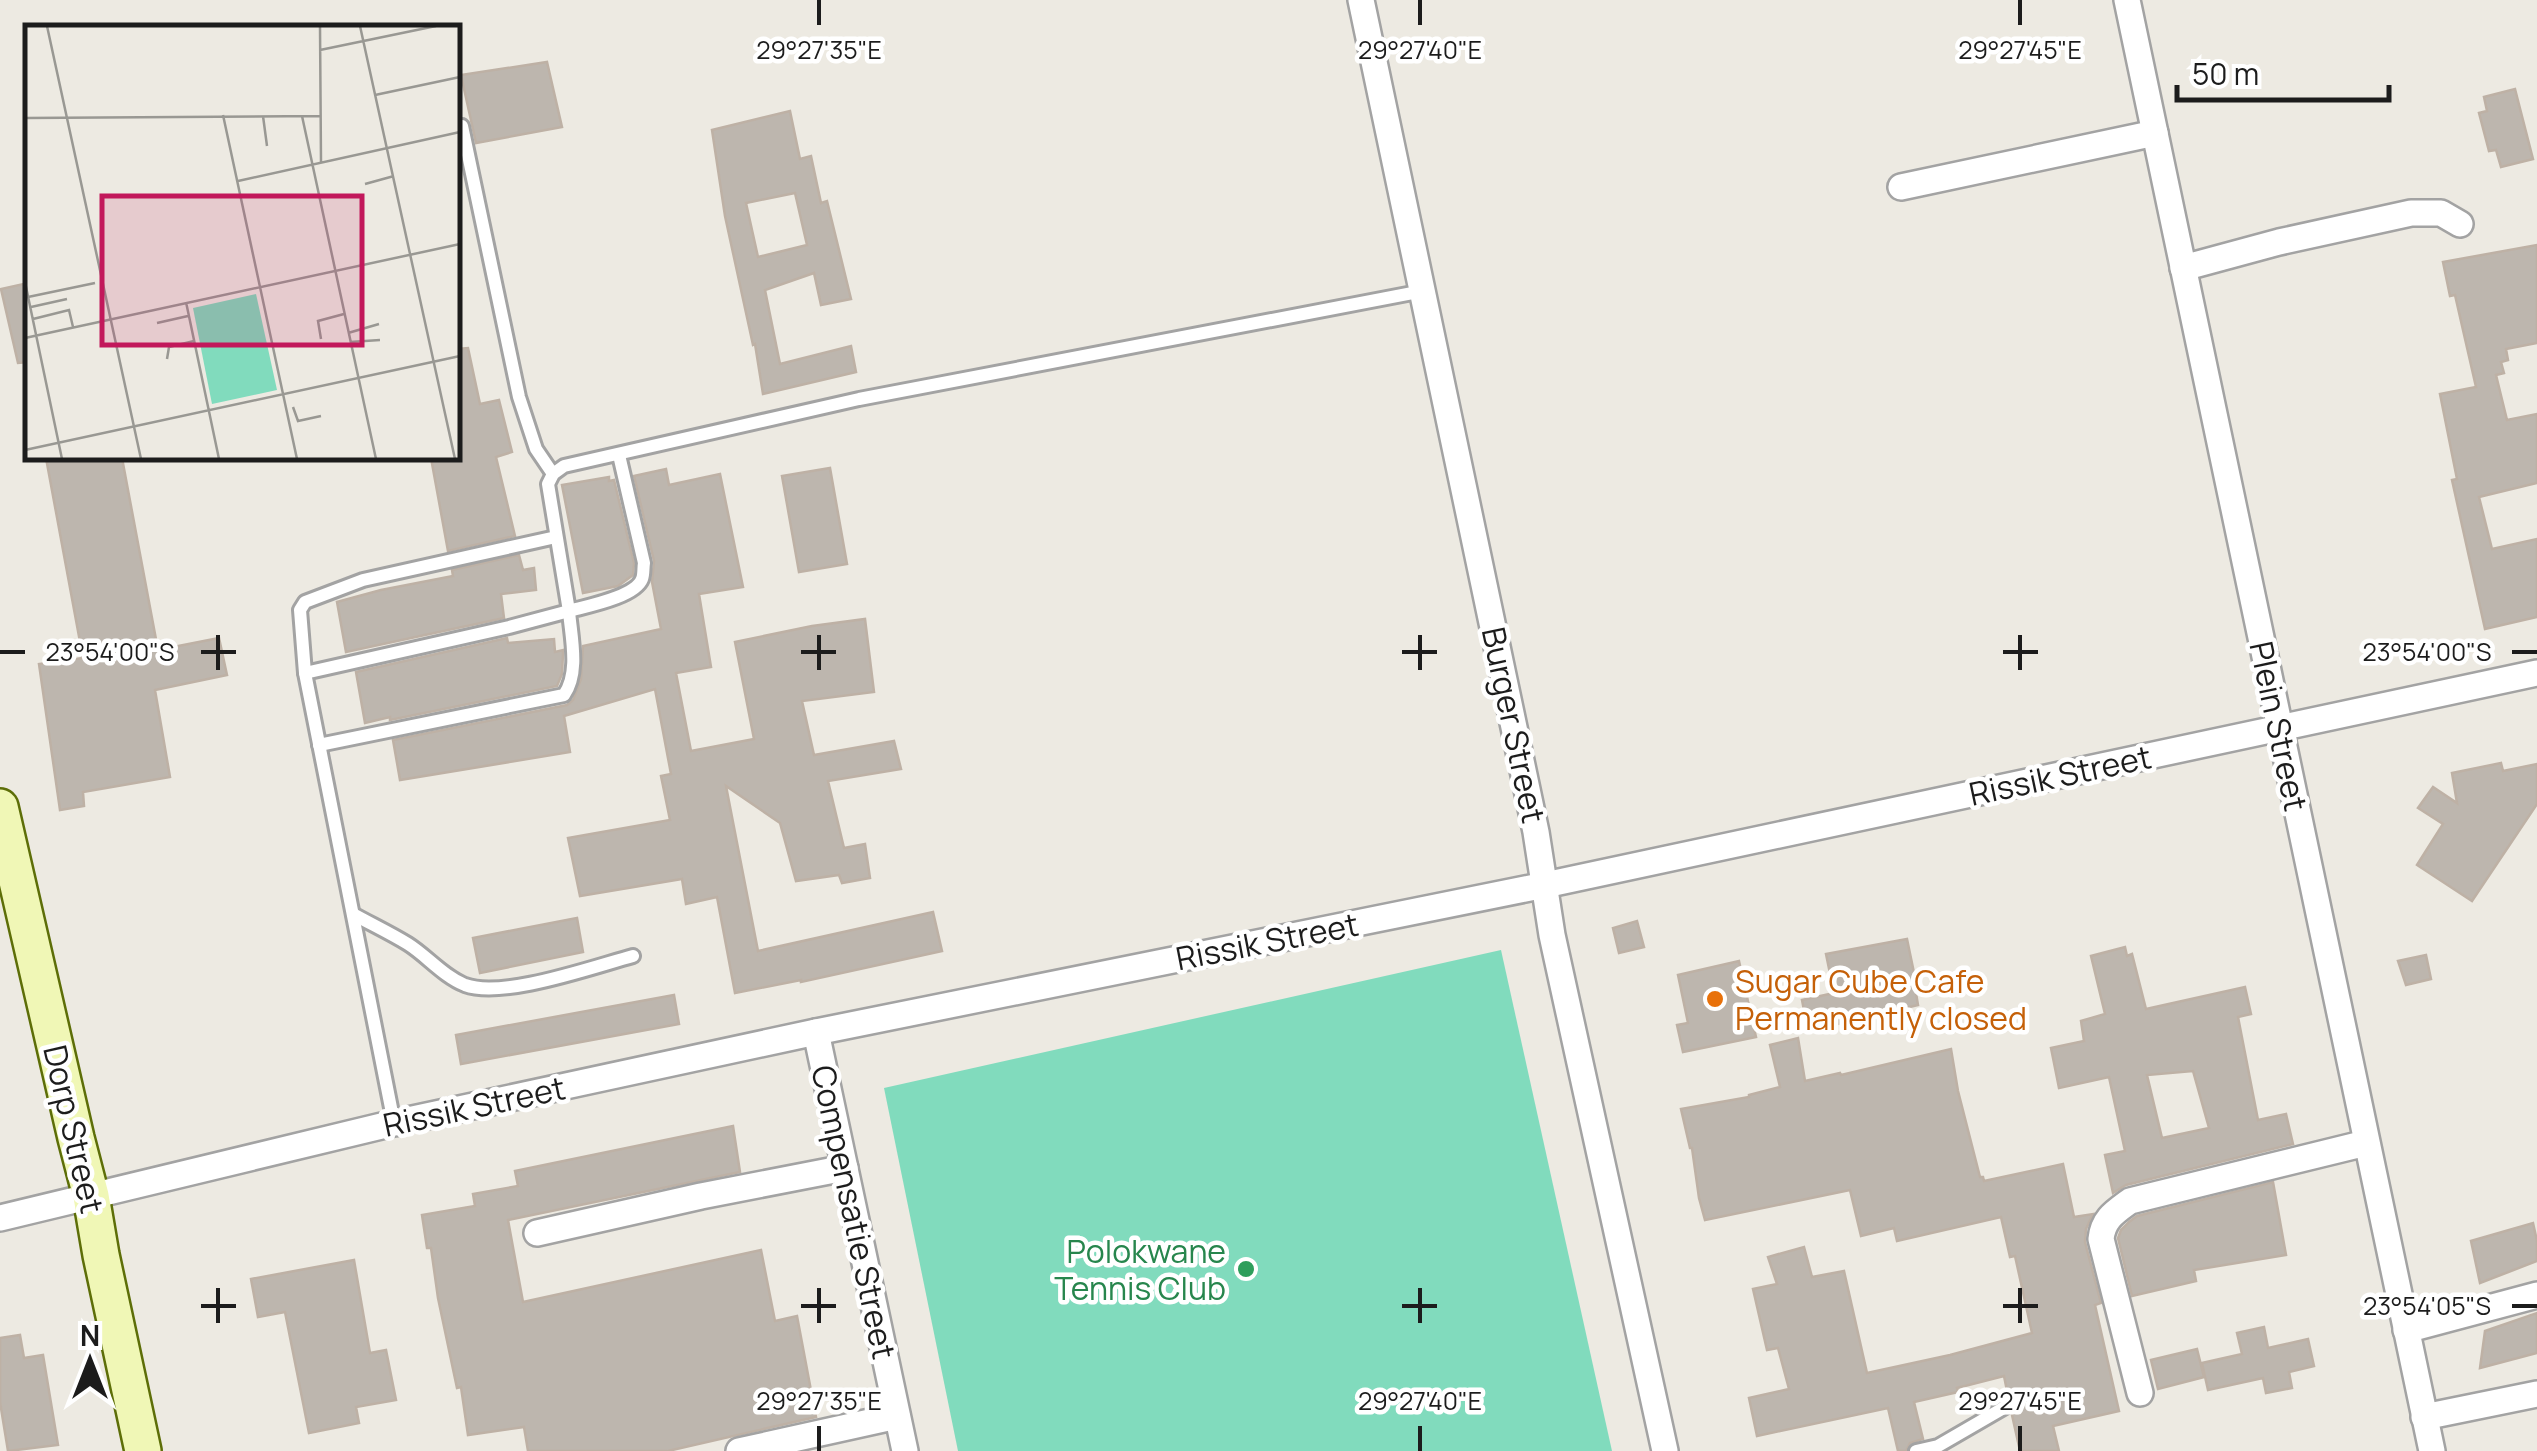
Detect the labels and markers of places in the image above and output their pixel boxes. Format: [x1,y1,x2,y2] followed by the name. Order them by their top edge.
[1735,959,2027,1040] place label: Sugar Cube Cafe Permanently closed
[1704,988,1726,1010] marker: Sugar Cube Cafe Permanently closed
[1054,1229,1226,1310] place label: Polokwane Tennis Club
[1235,1258,1257,1280] marker: Polokwane Tennis Club

